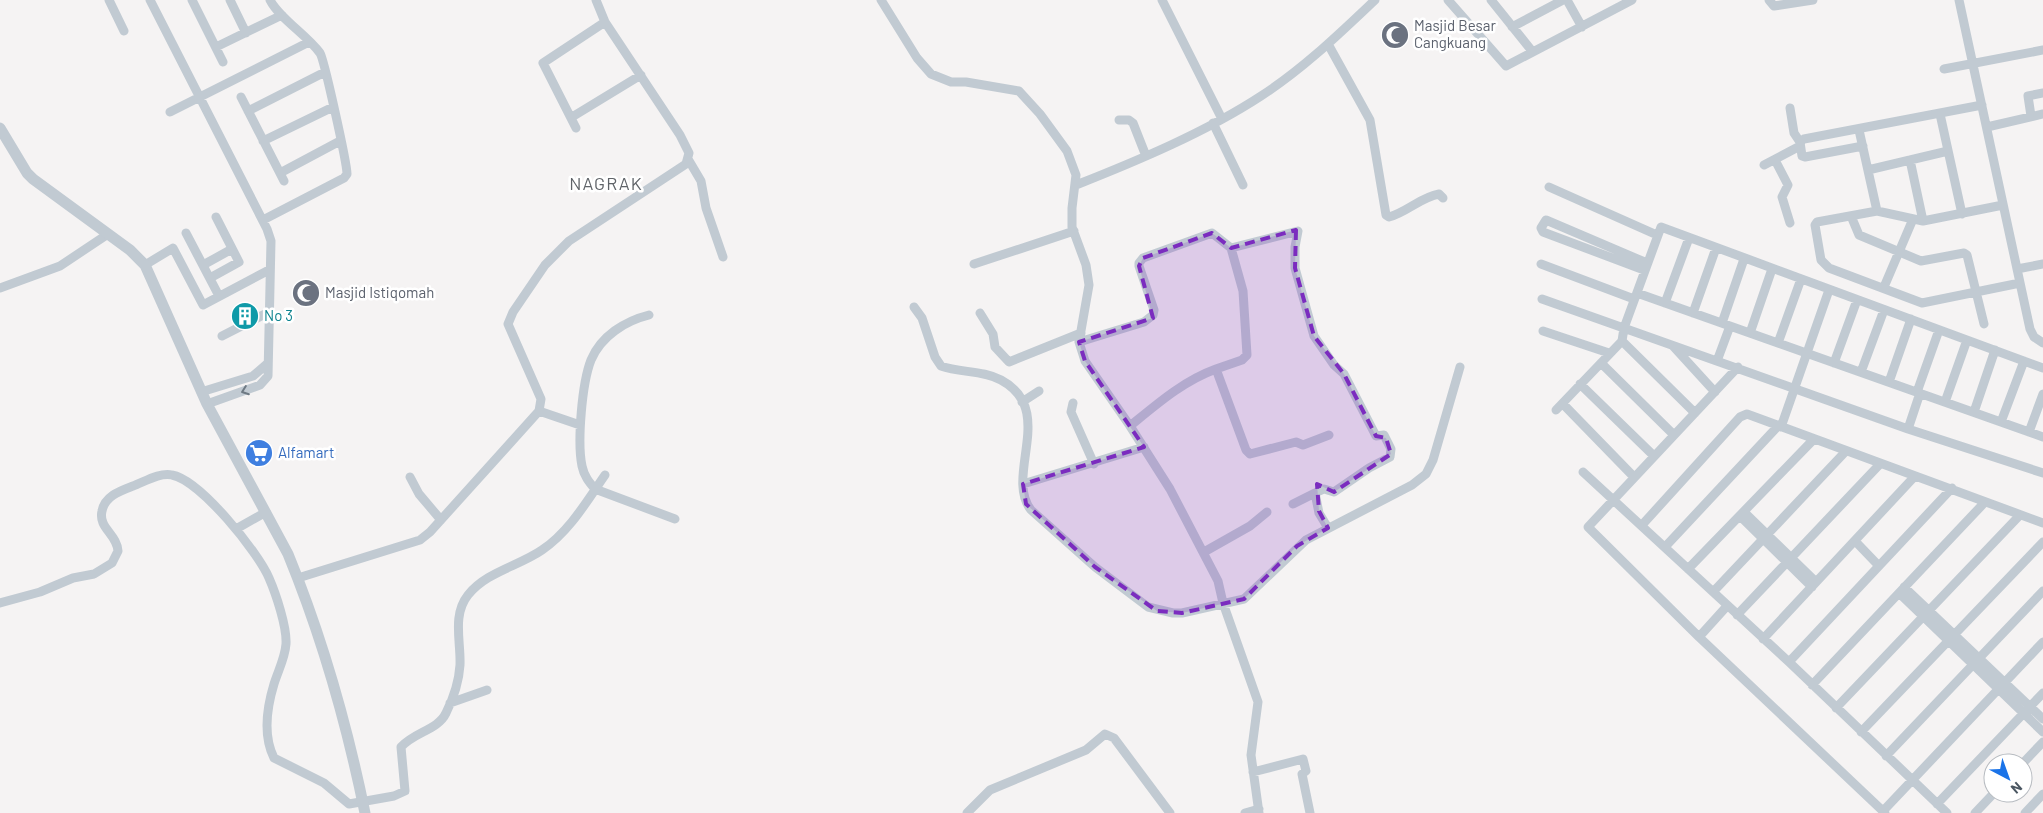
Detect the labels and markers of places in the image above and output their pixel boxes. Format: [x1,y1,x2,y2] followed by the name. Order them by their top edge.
[1414,16,1496,51] place label: Masjid Besar Cangkuang
[1380,20,1410,50] mosque icon: Masjid Besar Cangkuang
[291,278,321,308] mosque icon: Masjid Istiqomah
[325,283,434,301] place label: Masjid Istiqomah
[230,301,260,331] building icon: No 3
[264,306,293,324] place label: No 3
[244,438,274,468] supermarket icon: Alfamart
[278,443,335,461] place label: Alfamart

